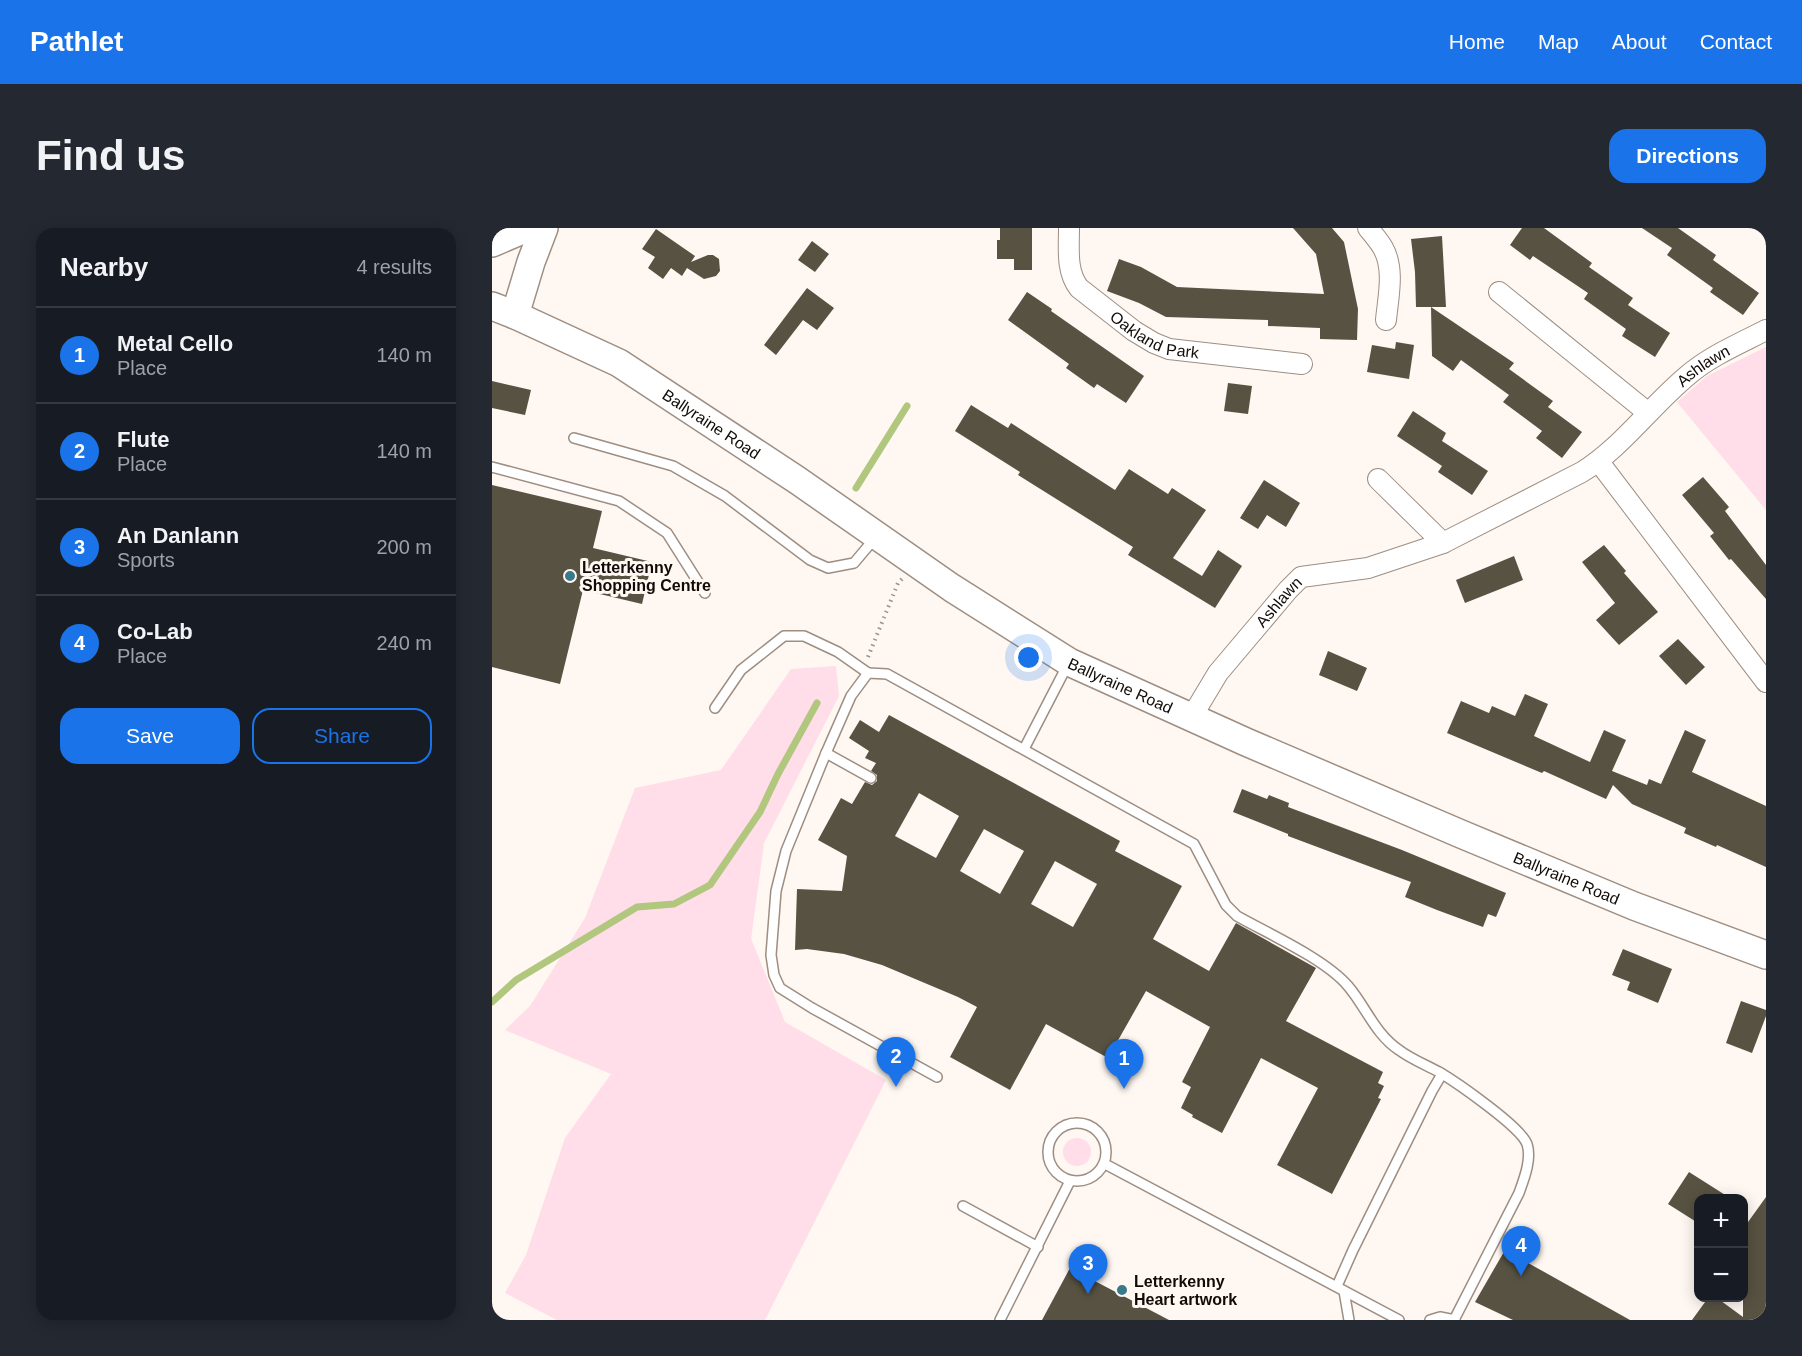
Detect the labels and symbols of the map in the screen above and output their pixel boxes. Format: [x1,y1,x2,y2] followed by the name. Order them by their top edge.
[1107,307,1201,361] street label: Oakland Park
[1673,341,1732,390] street label: Ashlawn
[660,386,763,462] street label: Ballyraine Road
[582,559,711,594] place label: Letterkenny Shopping Centre
[563,569,577,583] marker: Letterkenny Shopping Centre
[1252,573,1305,630] street label: Ashlawn
[1014,643,1043,672] your location
[1065,654,1175,716] street label: Ballyraine Road
[1511,848,1622,907] street label: Ballyraine Road
[876,1038,916,1087] pin: 2
[1104,1040,1144,1089] pin: 1
[1502,1226,1540,1276] pin: 4
[1068,1244,1108,1294] pin: 3
[1134,1273,1237,1308] place label: Letterkenny Heart artwork
[1115,1283,1129,1297] marker: Letterkenny Heart artwork

